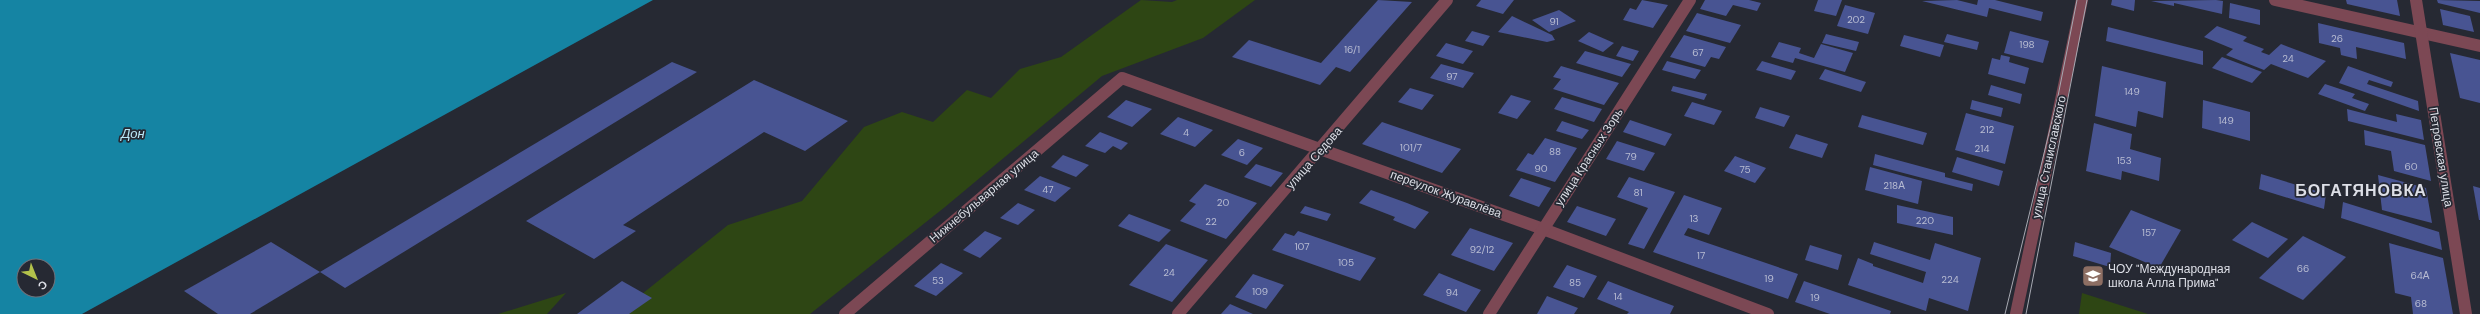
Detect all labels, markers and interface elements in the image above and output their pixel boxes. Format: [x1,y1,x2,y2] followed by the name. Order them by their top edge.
[1847,13,1865,26] house number: 202
[1549,15,1559,28] house number: 91
[2331,32,2343,45] house number: 26
[2019,38,2035,51] house number: 198
[1344,43,1360,56] house number: 16/1
[1692,46,1704,59] house number: 67
[2282,52,2294,65] house number: 24
[1446,70,1458,83] house number: 97
[2124,85,2140,98] house number: 149
[2028,94,2070,220] street label: улица Станиславского
[1551,105,1627,209] street label: улица Красных Зорь
[2425,106,2457,208] street label: Петровская улица
[2218,114,2234,127] house number: 149
[1282,123,1346,193] street label: улица Седова
[1980,123,1995,136] house number: 212
[119,125,145,142] water label: Дон
[1183,126,1189,139] house number: 4
[1400,141,1422,154] house number: 101/7
[1975,142,1989,155] house number: 214
[926,145,1042,246] street label: Нижнебульварная улица
[1549,145,1561,158] house number: 88
[1239,146,1245,159] house number: 6
[1625,150,1637,163] house number: 79
[2116,154,2132,167] house number: 153
[2404,160,2418,173] house number: 60
[1534,162,1548,175] house number: 90
[1739,163,1751,176] house number: 75
[1388,166,1504,222] street label: переулок Журавлёва
[1883,179,1905,192] house number: 218А
[2295,180,2427,201] district label: БОГАТЯНОВКА
[1042,183,1054,196] house number: 47
[1634,186,1643,199] house number: 81
[1217,196,1229,209] house number: 20
[1689,212,1699,225] house number: 13
[1916,214,1934,227] house number: 220
[1205,215,1217,228] house number: 22
[2142,226,2156,239] house number: 157
[1294,240,1310,253] house number: 107
[1470,243,1495,256] house number: 92/12
[1697,249,1705,262] house number: 17
[1338,256,1354,269] house number: 105
[16,258,56,298] north arrow
[2108,261,2230,291] place label: ЧОУ "Международная школа Алла Прима"
[2297,262,2309,275] house number: 66
[2080,263,2106,289] school or university icon: ЧОУ "Международная школа Алла Прима"
[1163,266,1175,279] house number: 24
[2410,269,2430,282] house number: 64А
[1764,272,1774,285] house number: 19
[1941,273,1959,286] house number: 224
[932,274,944,287] house number: 53
[1569,276,1581,289] house number: 85
[35,277,51,293] text: С
[1252,285,1268,298] house number: 109
[1446,286,1458,299] house number: 94
[1613,290,1623,303] house number: 14
[1810,291,1820,304] house number: 19
[2415,297,2427,310] house number: 68

